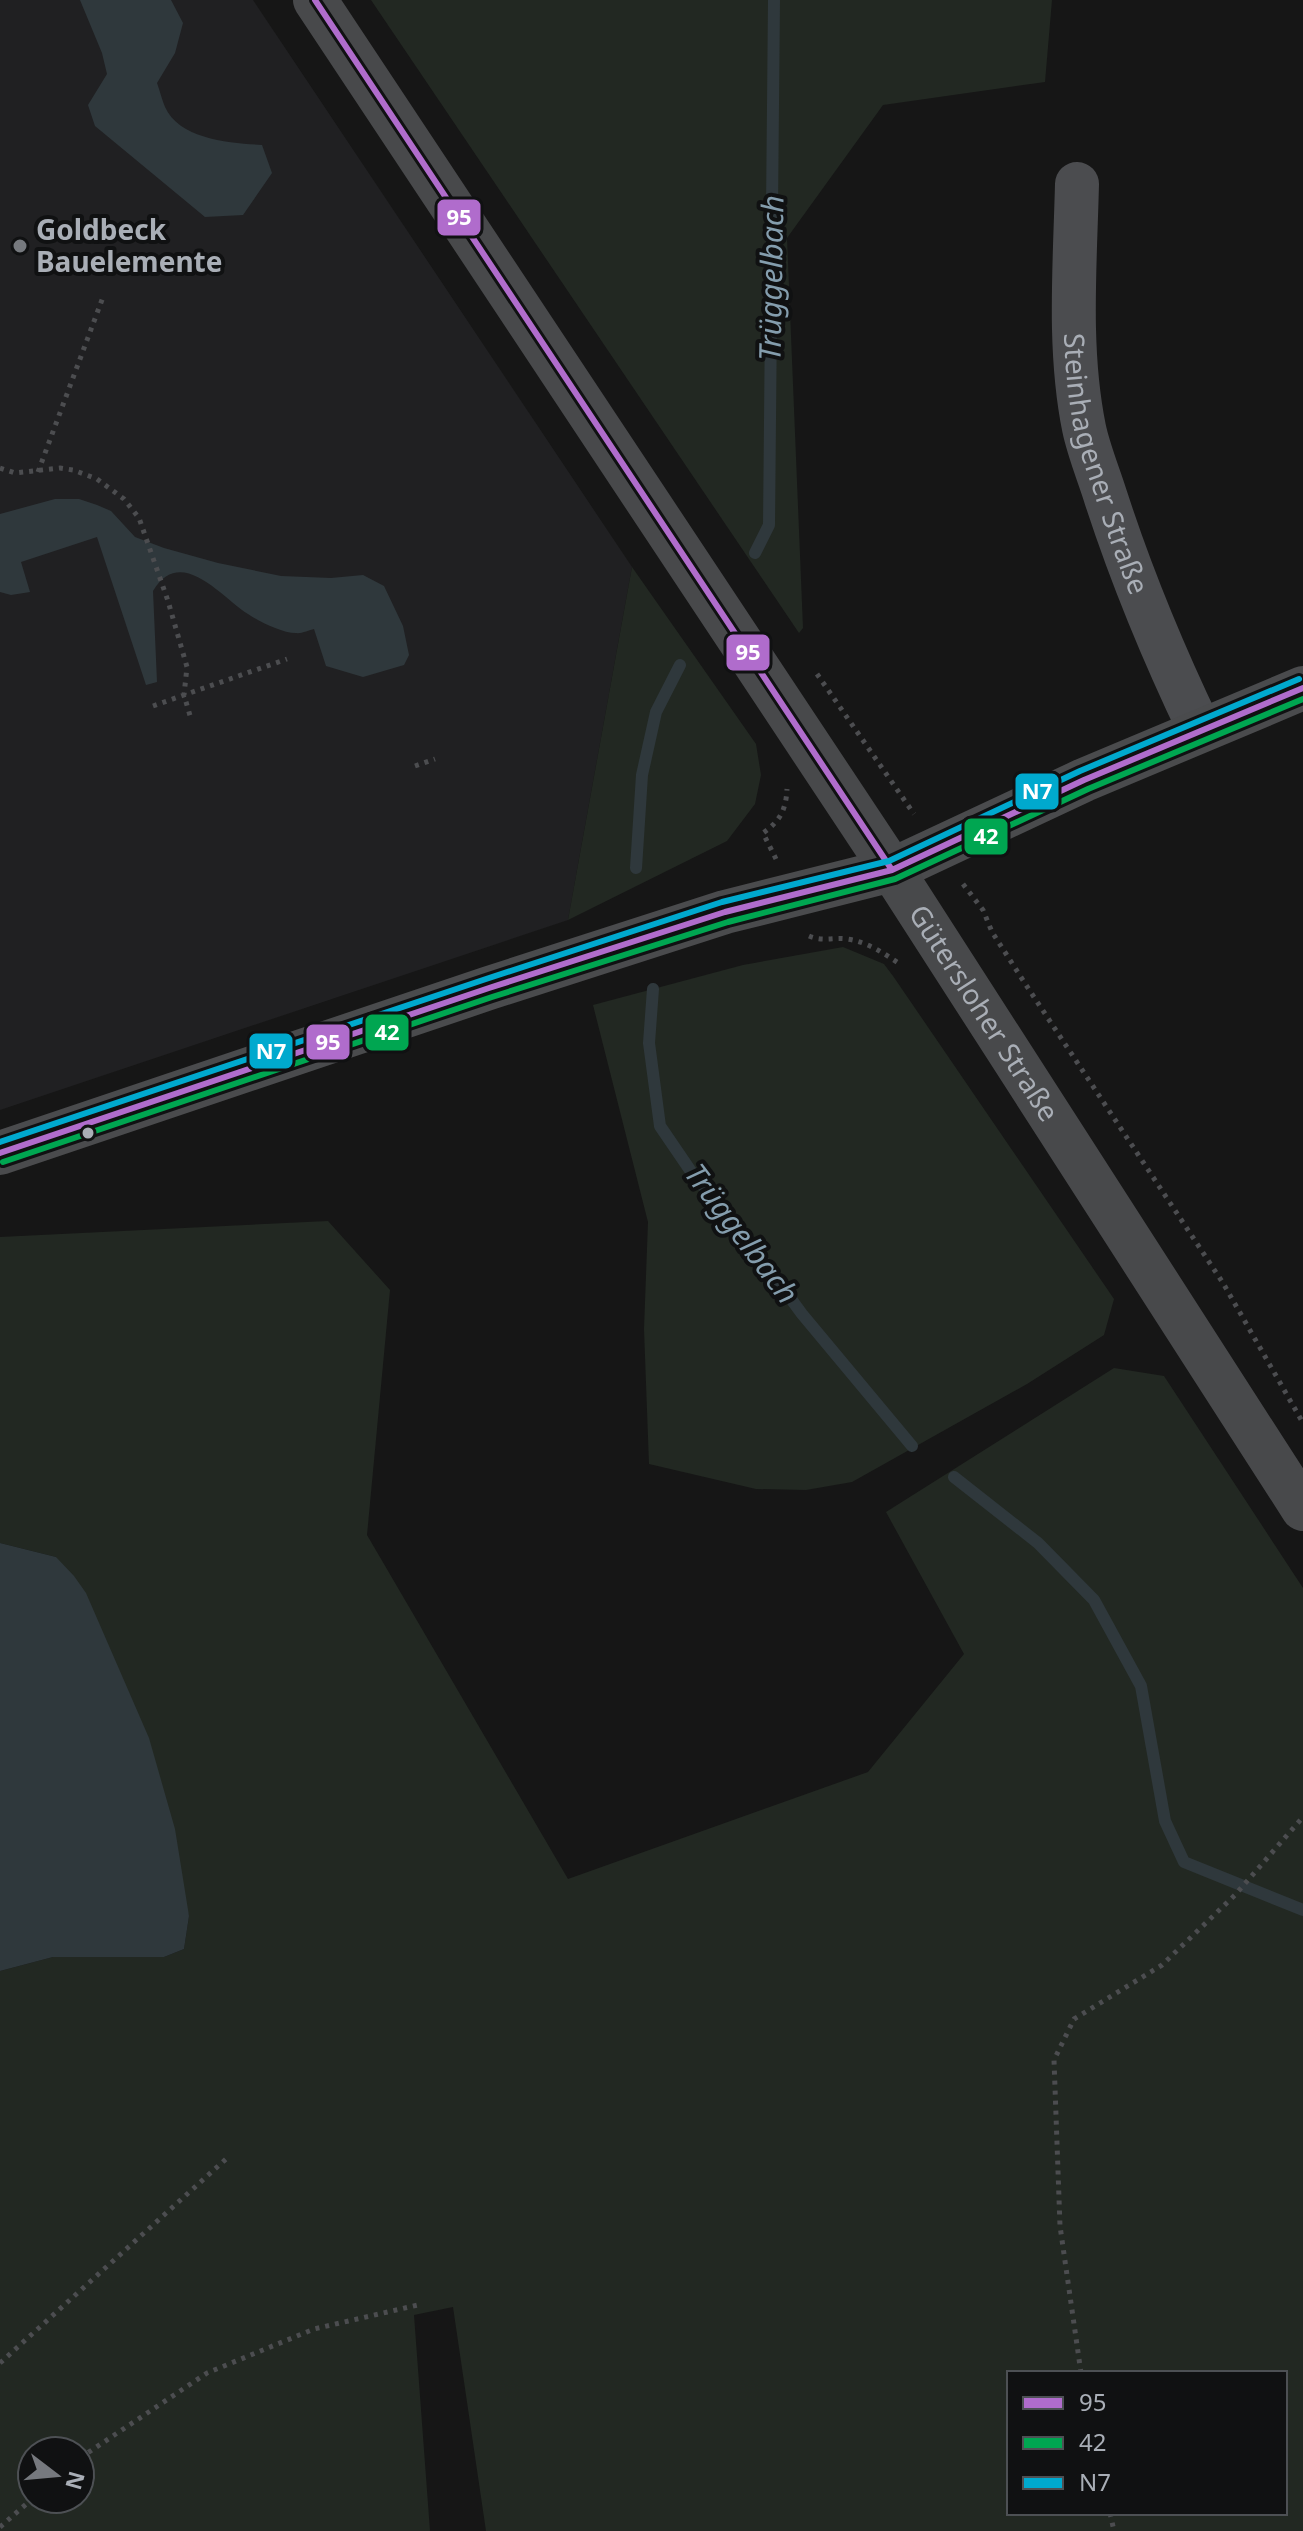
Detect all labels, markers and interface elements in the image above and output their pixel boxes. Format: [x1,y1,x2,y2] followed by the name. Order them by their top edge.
[749,195,792,361] water label: Trüggelbach
[436,198,482,237] line badge: 95
[446,201,472,231] text: 95
[36,210,222,280] place label: Goldbeck Bauelemente
[11,237,29,255] marker: Goldbeck Bauelemente
[1056,332,1159,599] street label: Steinhagener Straße
[725,633,771,672] line badge: 95
[735,636,761,666] text: 95
[1014,772,1060,811] line badge: N7
[1022,775,1052,805] text: N7
[963,817,1009,856] line badge: 42
[973,820,999,850] text: 42
[901,897,1069,1128] street label: Gütersloher Straße
[364,1013,410,1052] line badge: 42
[374,1016,400,1046] text: 42
[305,1023,351,1061] line badge: 95
[315,1026,341,1056] text: 95
[248,1032,294,1070] line badge: N7
[256,1035,286,1065] text: N7
[80,1125,96,1141] unlabelled marker
[676,1155,808,1312] water label: Trüggelbach
[1007,2371,1287,2515] legend
[1079,2385,1106,2418] text: 95
[1079,2425,1106,2458] text: 42
[16,2435,96,2515] north arrow
[1079,2465,1111,2498] text: N7
[59,2468,93,2494] text: N

